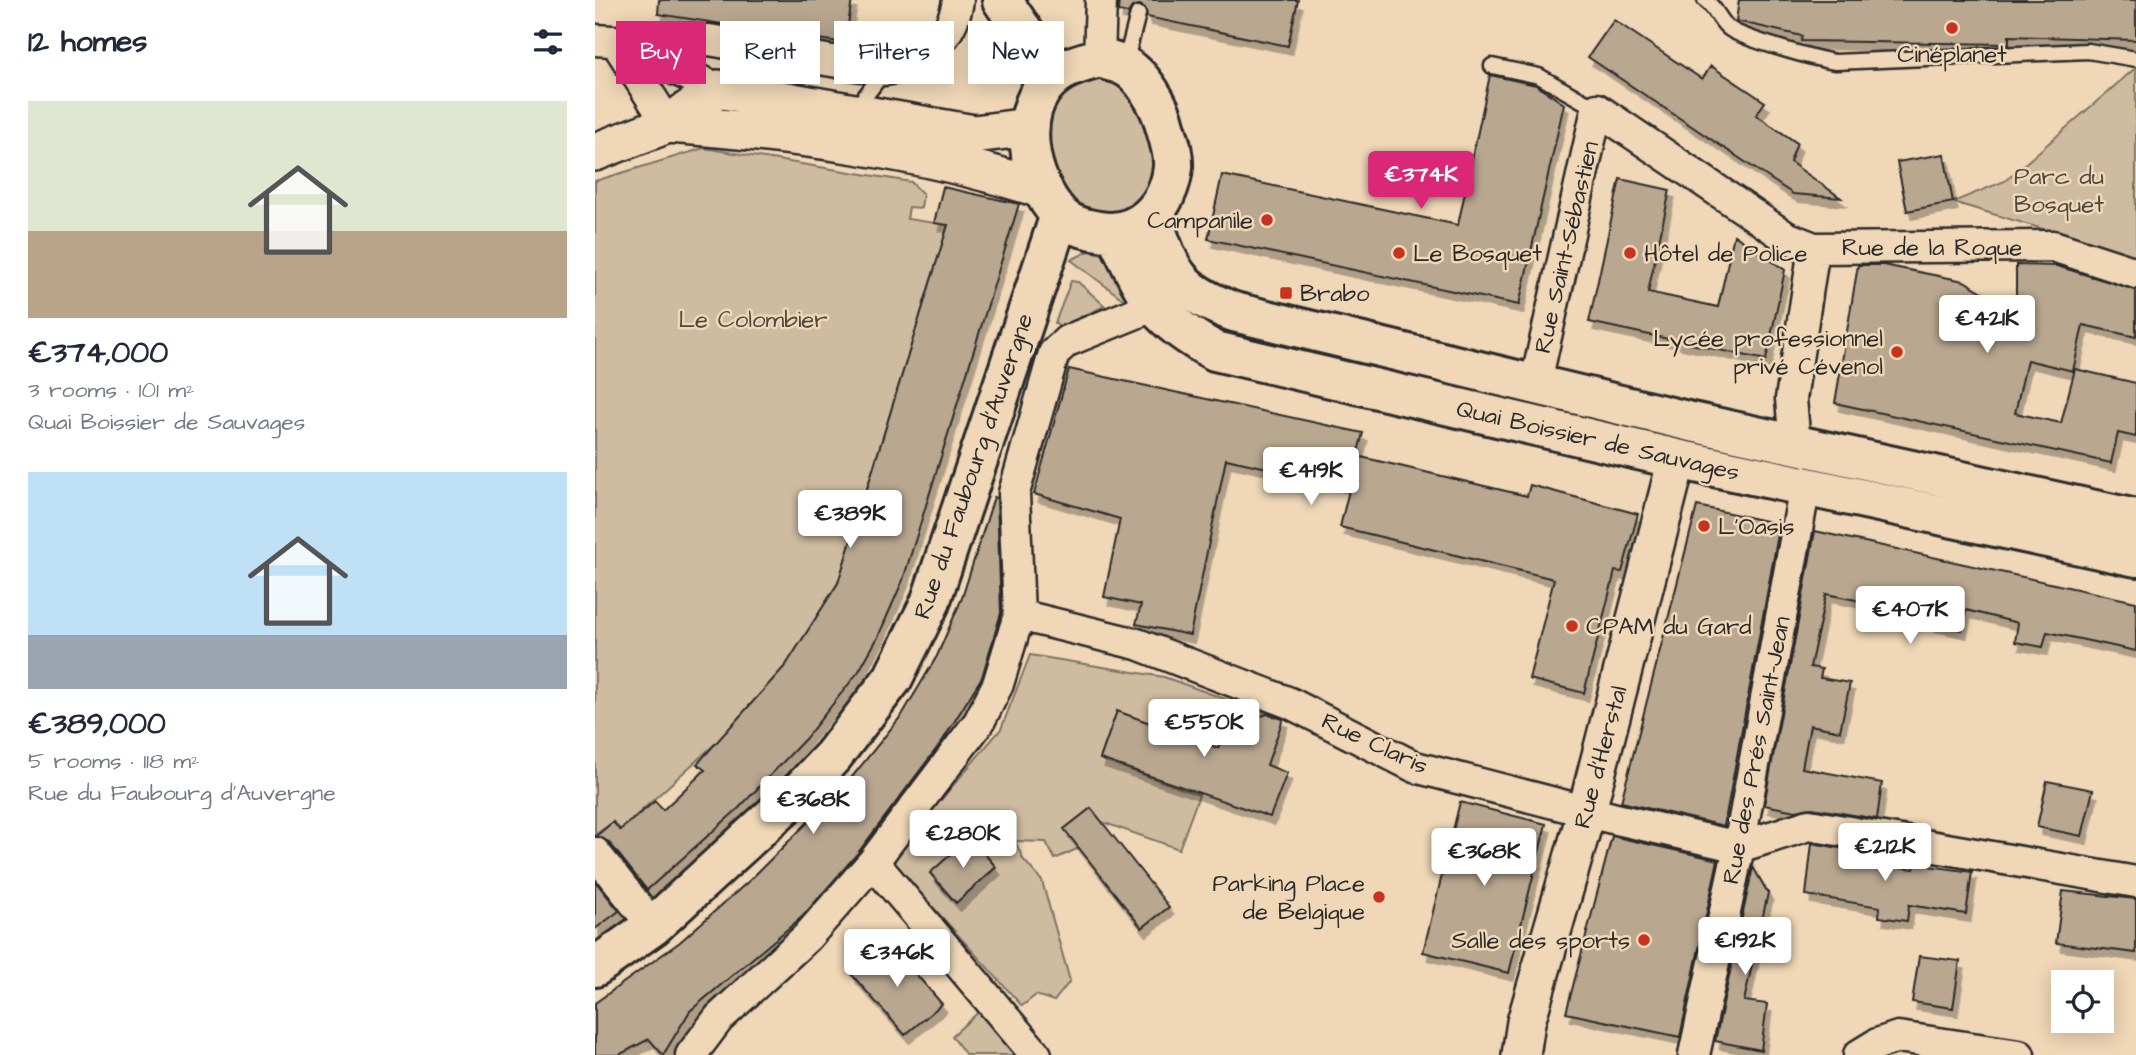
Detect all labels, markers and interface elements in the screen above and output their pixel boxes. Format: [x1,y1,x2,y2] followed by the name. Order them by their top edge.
[1944,20,1960,36] marker: Cinéplanet
[28,21,147,63] text: 12 homes
[616,21,706,84] chip: Buy
[720,21,820,84] chip: Rent
[834,21,954,84] chip: Filters
[968,21,1064,84] chip: New
[529,23,567,61] icon: filters
[1897,38,2007,72] place label: Cinéplanet
[1526,138,1608,357] street label: Rue Saint-Sébastien
[235,147,361,273] icon: home
[1372,152,1470,211] pin: €374K
[1384,158,1458,190] text: €374K
[2014,160,2104,222] park label: Parc du Bosquet
[1147,204,1253,238] place label: Campanile
[1259,212,1275,228] marker: Campanile
[1842,231,2022,265] street label: Rue de la Roque
[1413,237,1542,271] place label: Le Bosquet
[1644,237,1807,271] place label: Hôtel de Police
[1391,245,1407,261] marker: Le Bosquet
[1622,245,1638,261] marker: Hôtel de Police
[1300,277,1370,311] place label: Brabo
[1278,285,1294,301] marker: Brabo
[1938,296,2036,355] pin: €421K
[1955,302,2019,334] text: €421K
[679,303,828,337] park label: Le Colombier
[906,309,1043,624] street label: Rue du Faubourg d'Auvergne
[1653,322,1883,384] place label: Lycée professionnel privé Cévenol
[28,332,168,374] text: €374,000
[1889,344,1905,360] marker: Lycée professionnel privé Cévenol
[28,374,195,406] text: 3 rooms · 101 m²
[1453,392,1743,491] street label: Quai Boissier de Sauvages
[28,406,305,438] text: Quai Boissier de Sauvages
[1262,448,1360,507] pin: €419K
[1279,454,1343,486] text: €419K
[801,490,899,550] pin: €389K
[814,497,886,529] text: €389K
[1718,510,1795,544] place label: L'Oasis
[235,518,361,644] icon: home
[1696,518,1712,534] marker: L'Oasis
[1861,586,1959,646] pin: €407K
[1872,593,1948,625] text: €407K
[1586,610,1752,644] place label: CPAM du Gard
[1714,613,1800,887] street label: Rue des Prés Saint-Jean
[1564,618,1580,634] marker: CPAM du Gard
[1566,682,1636,832] street label: Rue d'Herstal
[1155,700,1253,759] pin: €550K
[28,703,166,745] text: €389,000
[1316,704,1433,783] street label: Rue Claris
[1164,706,1244,738] text: €550K
[28,745,200,777] text: 5 rooms · 118 m²
[764,776,862,836] pin: €368K
[28,777,336,809] text: Rue du Faubourg d'Auvergne
[776,783,850,815] text: €368K
[914,810,1012,870] pin: €280K
[926,817,1000,849] text: €280K
[1836,824,1934,883] pin: €212K
[1435,828,1533,888] pin: €368K
[1854,830,1916,862] text: €212K
[1447,835,1521,867] text: €368K
[1212,867,1365,930] place label: Parking Place de Belgique
[1371,889,1387,905] marker: Parking Place de Belgique
[1696,918,1794,977] pin: €192K
[1451,924,1630,958] place label: Salle des sports
[1714,924,1776,956] text: €192K
[848,930,946,989] pin: €346K
[1636,932,1652,948] marker: Salle des sports
[860,936,934,968] text: €346K
[2051,970,2114,1033] map controls
[2051,970,2114,1033] button: locate

